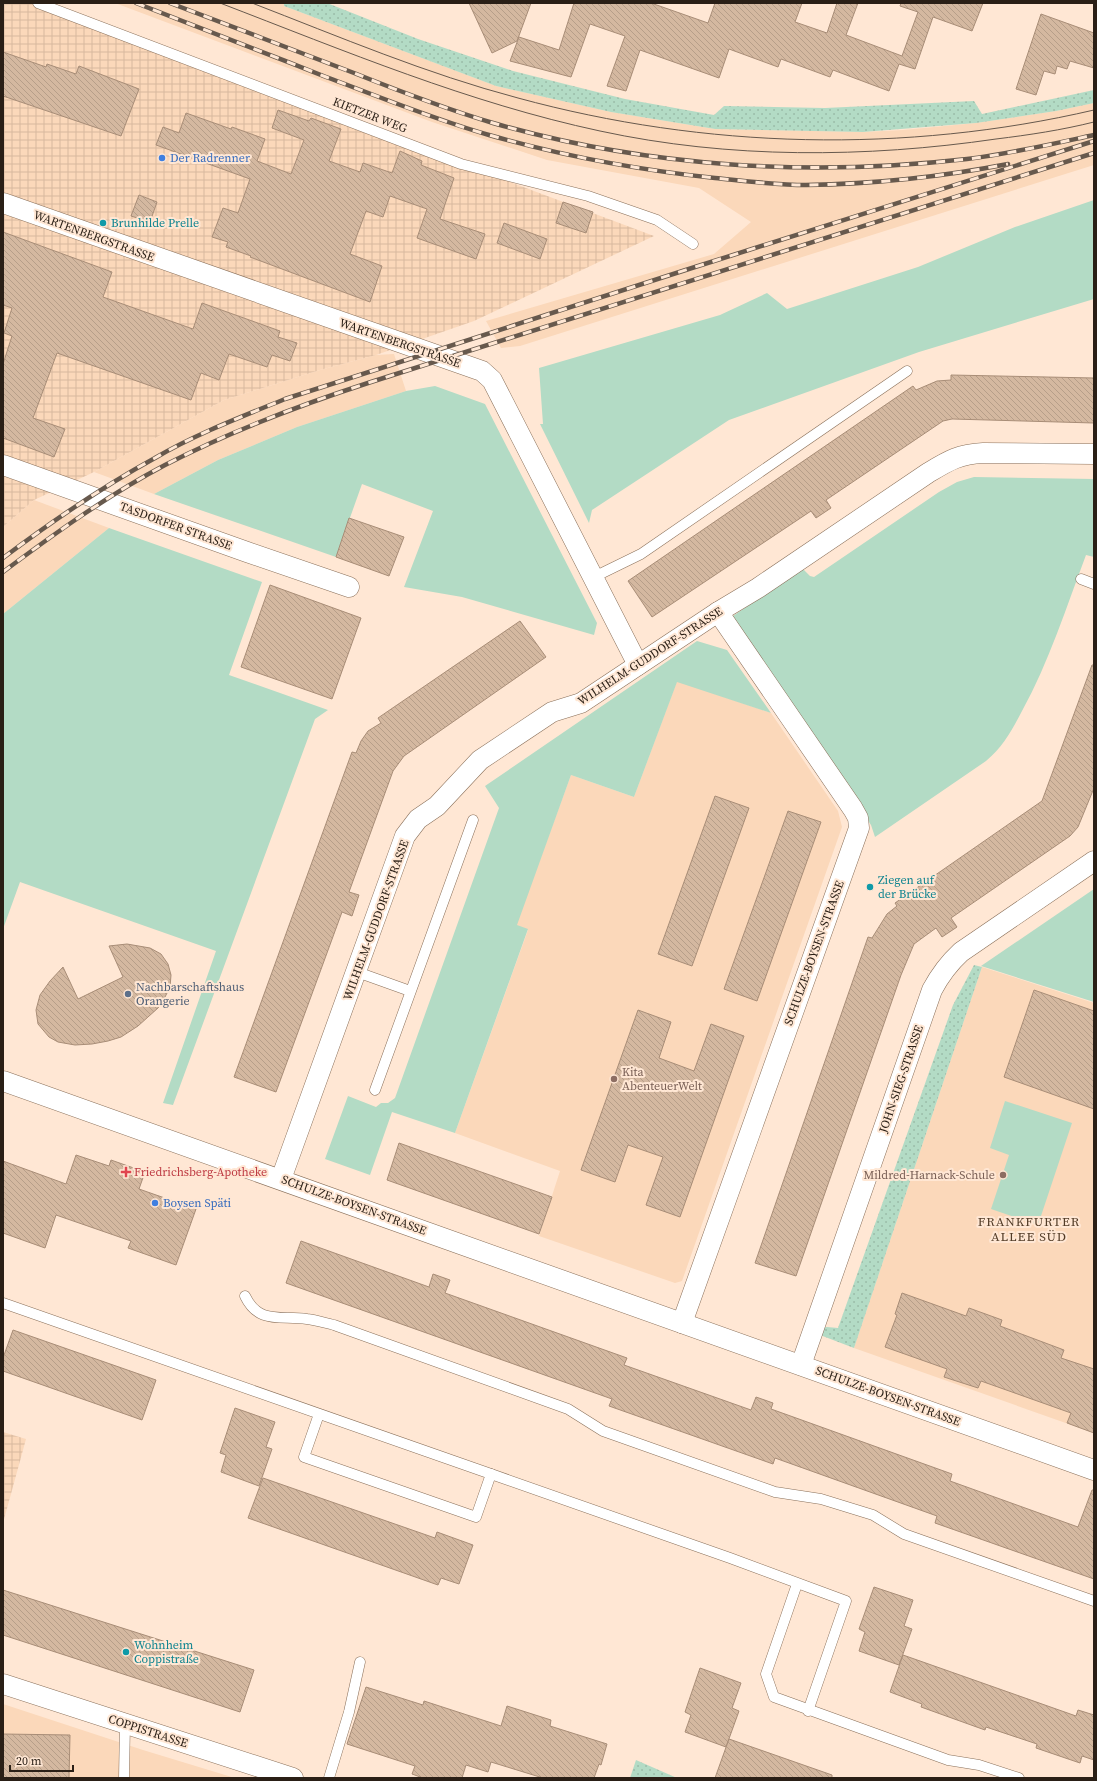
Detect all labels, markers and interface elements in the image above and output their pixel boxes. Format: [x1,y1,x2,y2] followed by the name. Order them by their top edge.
[331,94,409,136] street label: KIETZER WEG
[170,150,250,166] place label: Der Radrenner
[157,153,167,163] marker: Der Radrenner
[31,207,157,265] street label: WARTENBERGSTRASSE
[111,215,199,231] place label: Brunhilde Prelle
[98,218,108,228] marker: Brunhilde Prelle
[337,315,463,371] street label: WARTENBERGSTRASSE
[118,498,234,554] street label: TASDORFER STRASSE
[575,603,725,709] street label: WILHELM-GUDDORF-STRASSE
[339,838,413,1002] street label: WILHELM-GUDDORF-STRASSE
[878,872,936,902] place label: Ziegen auf der Brücke
[780,878,848,1028] street label: SCHULZE-BOYSEN-STRASSE
[865,882,875,892] marker: Ziegen auf der Brücke
[136,979,244,1009] place label: Nachbarschaftshaus Orangerie
[123,989,133,999] marker: Nachbarschaftshaus Orangerie
[875,1023,927,1136] street label: JOHN-SIEG-STRASSE
[622,1064,702,1094] place label: Kita AbenteuerWelt
[609,1074,619,1084] marker: Kita AbenteuerWelt
[134,1164,267,1180] place label: Friedrichsberg-Apotheke
[121,1167,131,1177] marker: Friedrichsberg-Apotheke
[863,1167,995,1183] place label: Mildred-Harnack-Schule
[998,1170,1008,1180] marker: Mildred-Harnack-Schule
[279,1171,429,1239] street label: SCHULZE-BOYSEN-STRASSE
[163,1195,231,1211] place label: Boysen Späti
[150,1198,160,1208] marker: Boysen Späti
[978,1213,1080,1245] district label: FRANKFURTER ALLEE SÜD
[813,1362,963,1430] street label: SCHULZE-BOYSEN-STRASSE
[134,1637,199,1667] place label: Wohnheim Coppistraße
[121,1647,131,1657] marker: Wohnheim Coppistraße
[106,1711,190,1751] street label: COPPISTRASSE
[10,1747,73,1773] scale bar
[16,1753,42,1769] text: 20 m

